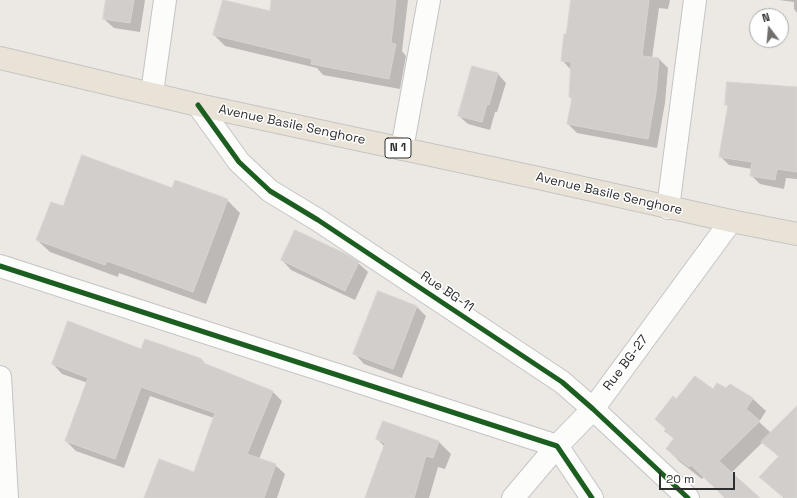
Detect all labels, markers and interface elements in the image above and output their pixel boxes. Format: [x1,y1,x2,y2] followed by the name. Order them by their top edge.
[749,8,789,48] north arrow
[760,10,771,25] text: N
[217,102,367,148] street label: Avenue Basile Senghore
[385,138,411,158] road number: N 1
[534,170,684,218] street label: Avenue Basile Senghore
[417,268,477,316] street label: Rue BG-11
[600,332,652,394] street label: Rue BG-27
[661,464,737,490] scale bar
[666,471,694,487] text: 20 m

